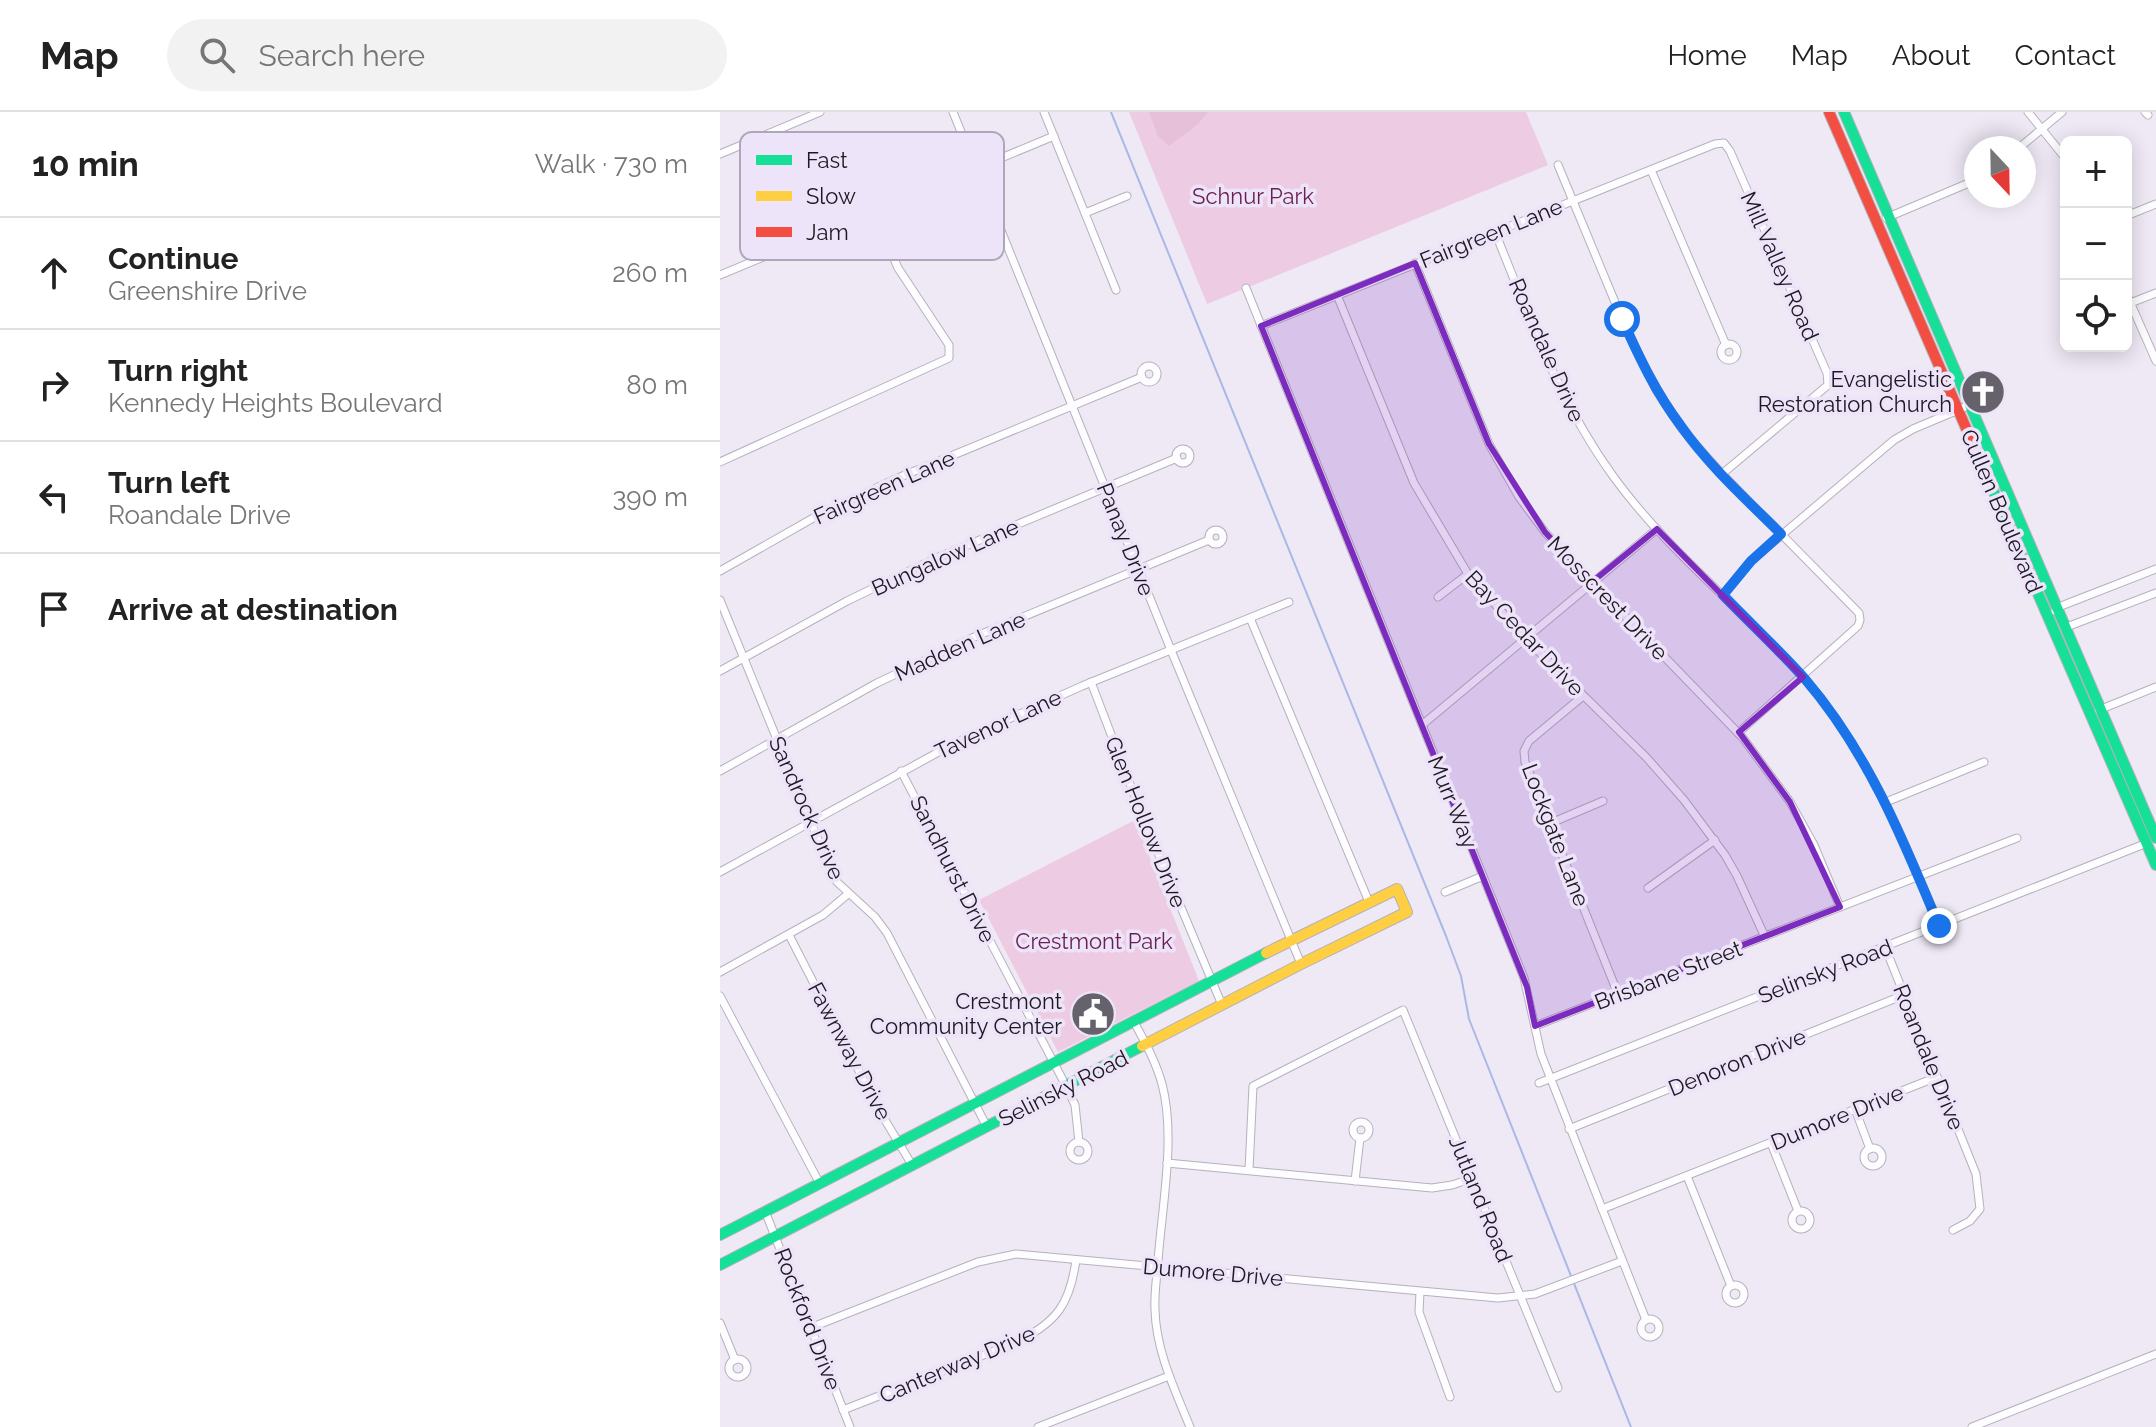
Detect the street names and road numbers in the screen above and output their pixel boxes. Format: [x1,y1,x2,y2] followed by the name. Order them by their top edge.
[1736,187,1824,345] street label: Mill Valley Road
[1416,193,1566,273] street label: Fairgreen Lane
[1504,274,1590,426] street label: Roandale Drive
[1956,425,2048,597] street label: Cullen Boulevard
[810,444,959,530] street label: Fairgreen Lane
[1092,479,1160,599] street label: Panay Drive
[867,513,1023,601] street label: Bungalow Lane
[1542,531,1674,665] street label: Mosscrest Drive
[1460,565,1590,701] street label: Bay Cedar Drive
[891,606,1030,686] street label: Madden Lane
[931,683,1065,765] street label: Tavenor Lane
[764,732,850,884] street label: Sandrock Drive
[1100,733,1192,911] street label: Glen Hollow Drive
[1423,752,1483,852] street label: Murr Way
[1517,760,1595,910] street label: Lockgate Lane
[905,791,1001,947] street label: Sandhurst Drive
[1754,933,1896,1009] street label: Selinsky Road
[1591,935,1746,1015] street label: Brisbane Street
[803,978,897,1124] street label: Fawnway Drive
[1888,980,1970,1134] street label: Roandale Drive
[1664,1023,1810,1101] street label: Denoron Drive
[994,1044,1132,1132] street label: Selinsky Road
[1767,1079,1907,1155] street label: Dumore Drive
[1444,1132,1518,1266] street label: Jutland Road
[769,1244,847,1394] street label: Rockford Drive
[1142,1253,1284,1291] street label: Dumore Drive
[875,1320,1039,1408] street label: Canterway Drive

